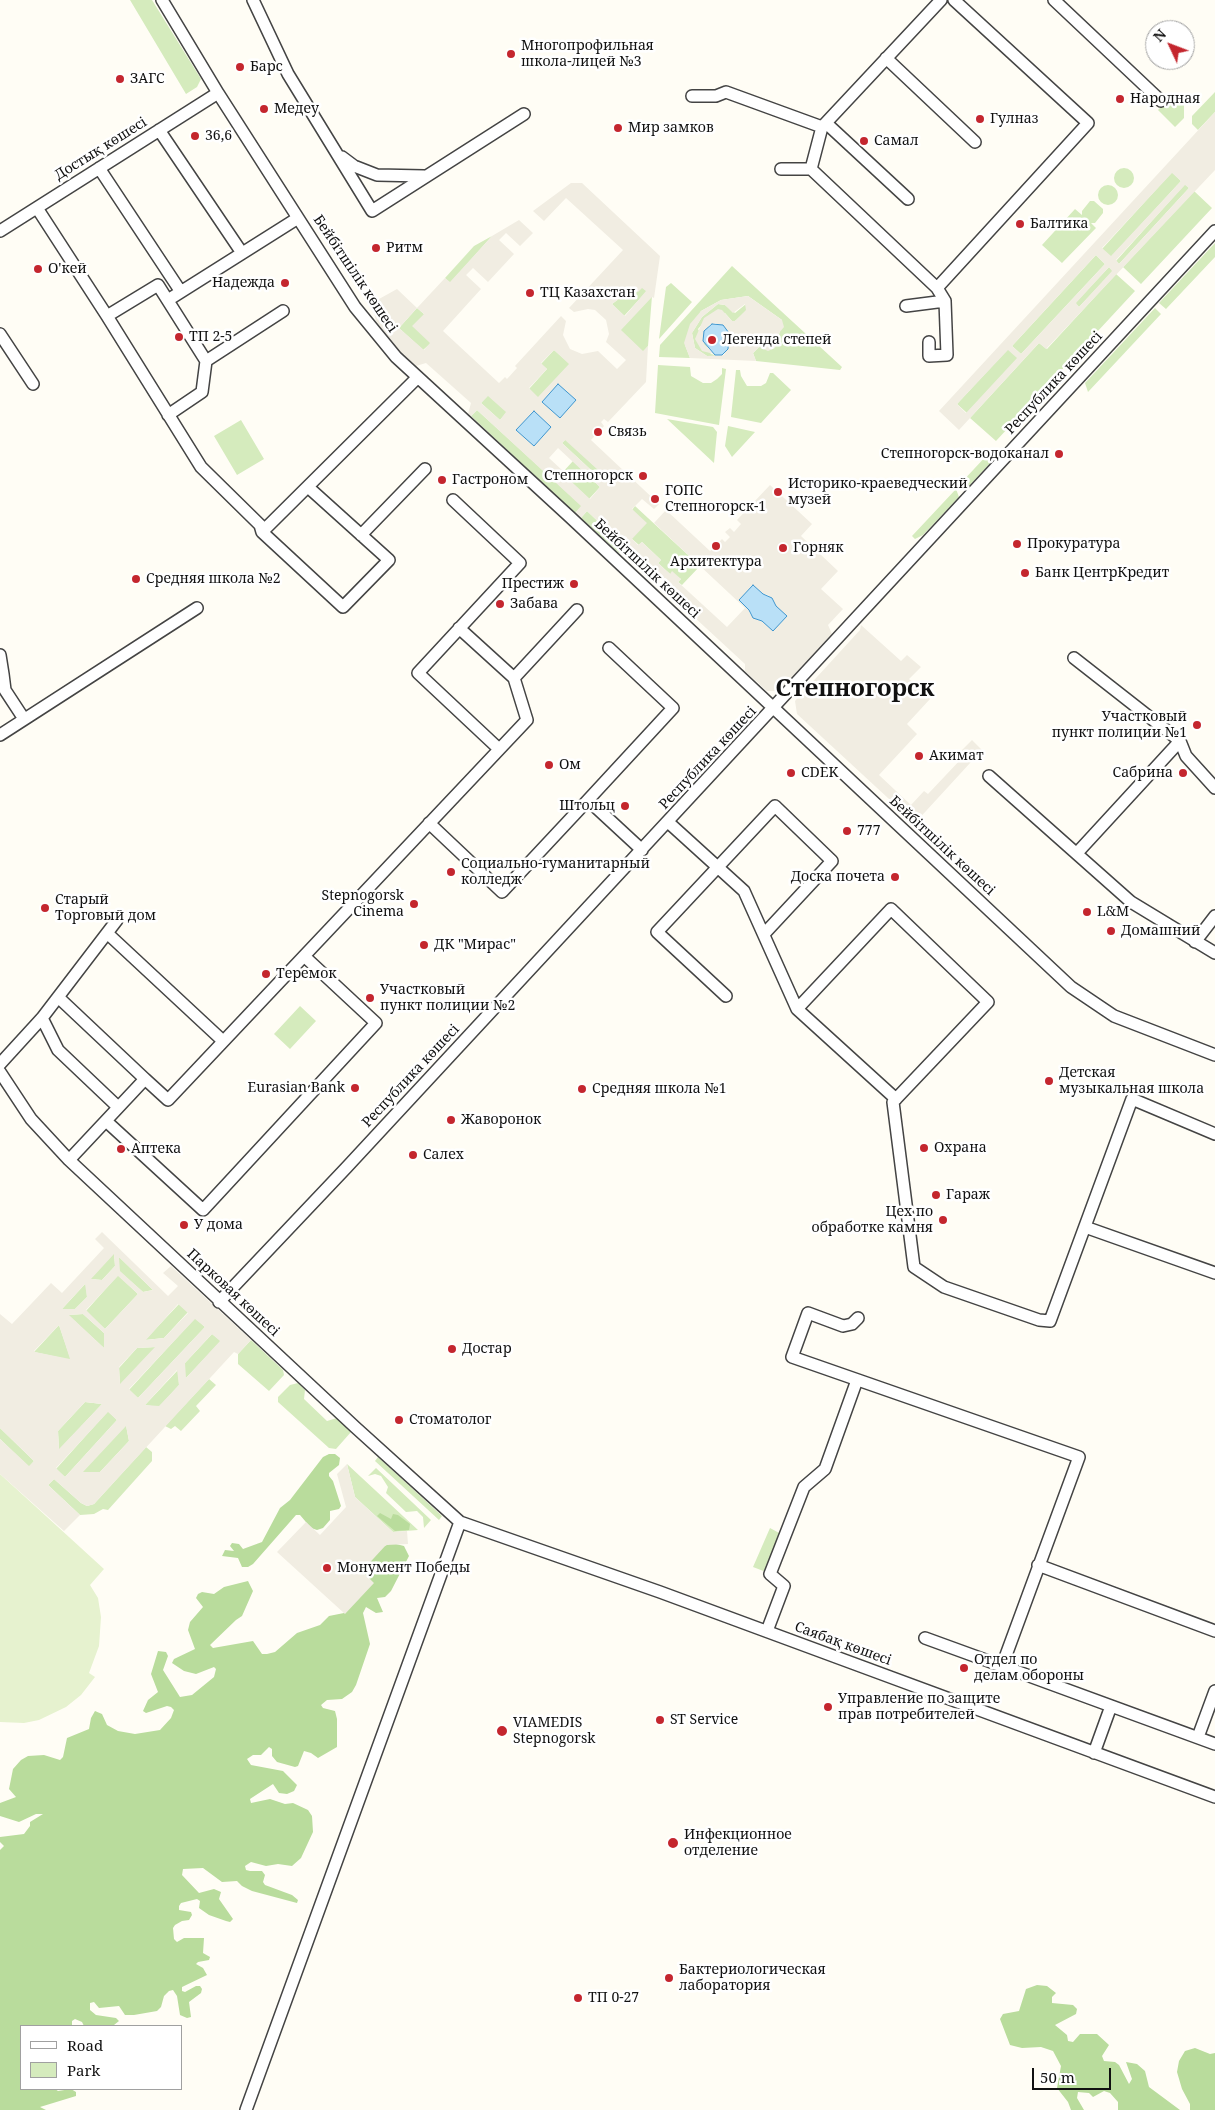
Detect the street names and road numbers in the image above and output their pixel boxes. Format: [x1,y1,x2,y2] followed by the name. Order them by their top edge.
[52,114,150,184] street label: Достық көшесі
[309,212,401,336] street label: Бейбітшілік көшесі
[1002,328,1106,438] street label: Республика көшесі
[591,516,703,622] street label: Бейбітшілік көшесі
[656,703,760,813] street label: Республика көшесі
[886,793,998,899] street label: Бейбітшілік көшесі
[359,1021,463,1131] street label: Республика көшесі
[183,1246,283,1340] street label: Парковая көшесі
[792,1619,894,1669] street label: Саябақ көшесі

